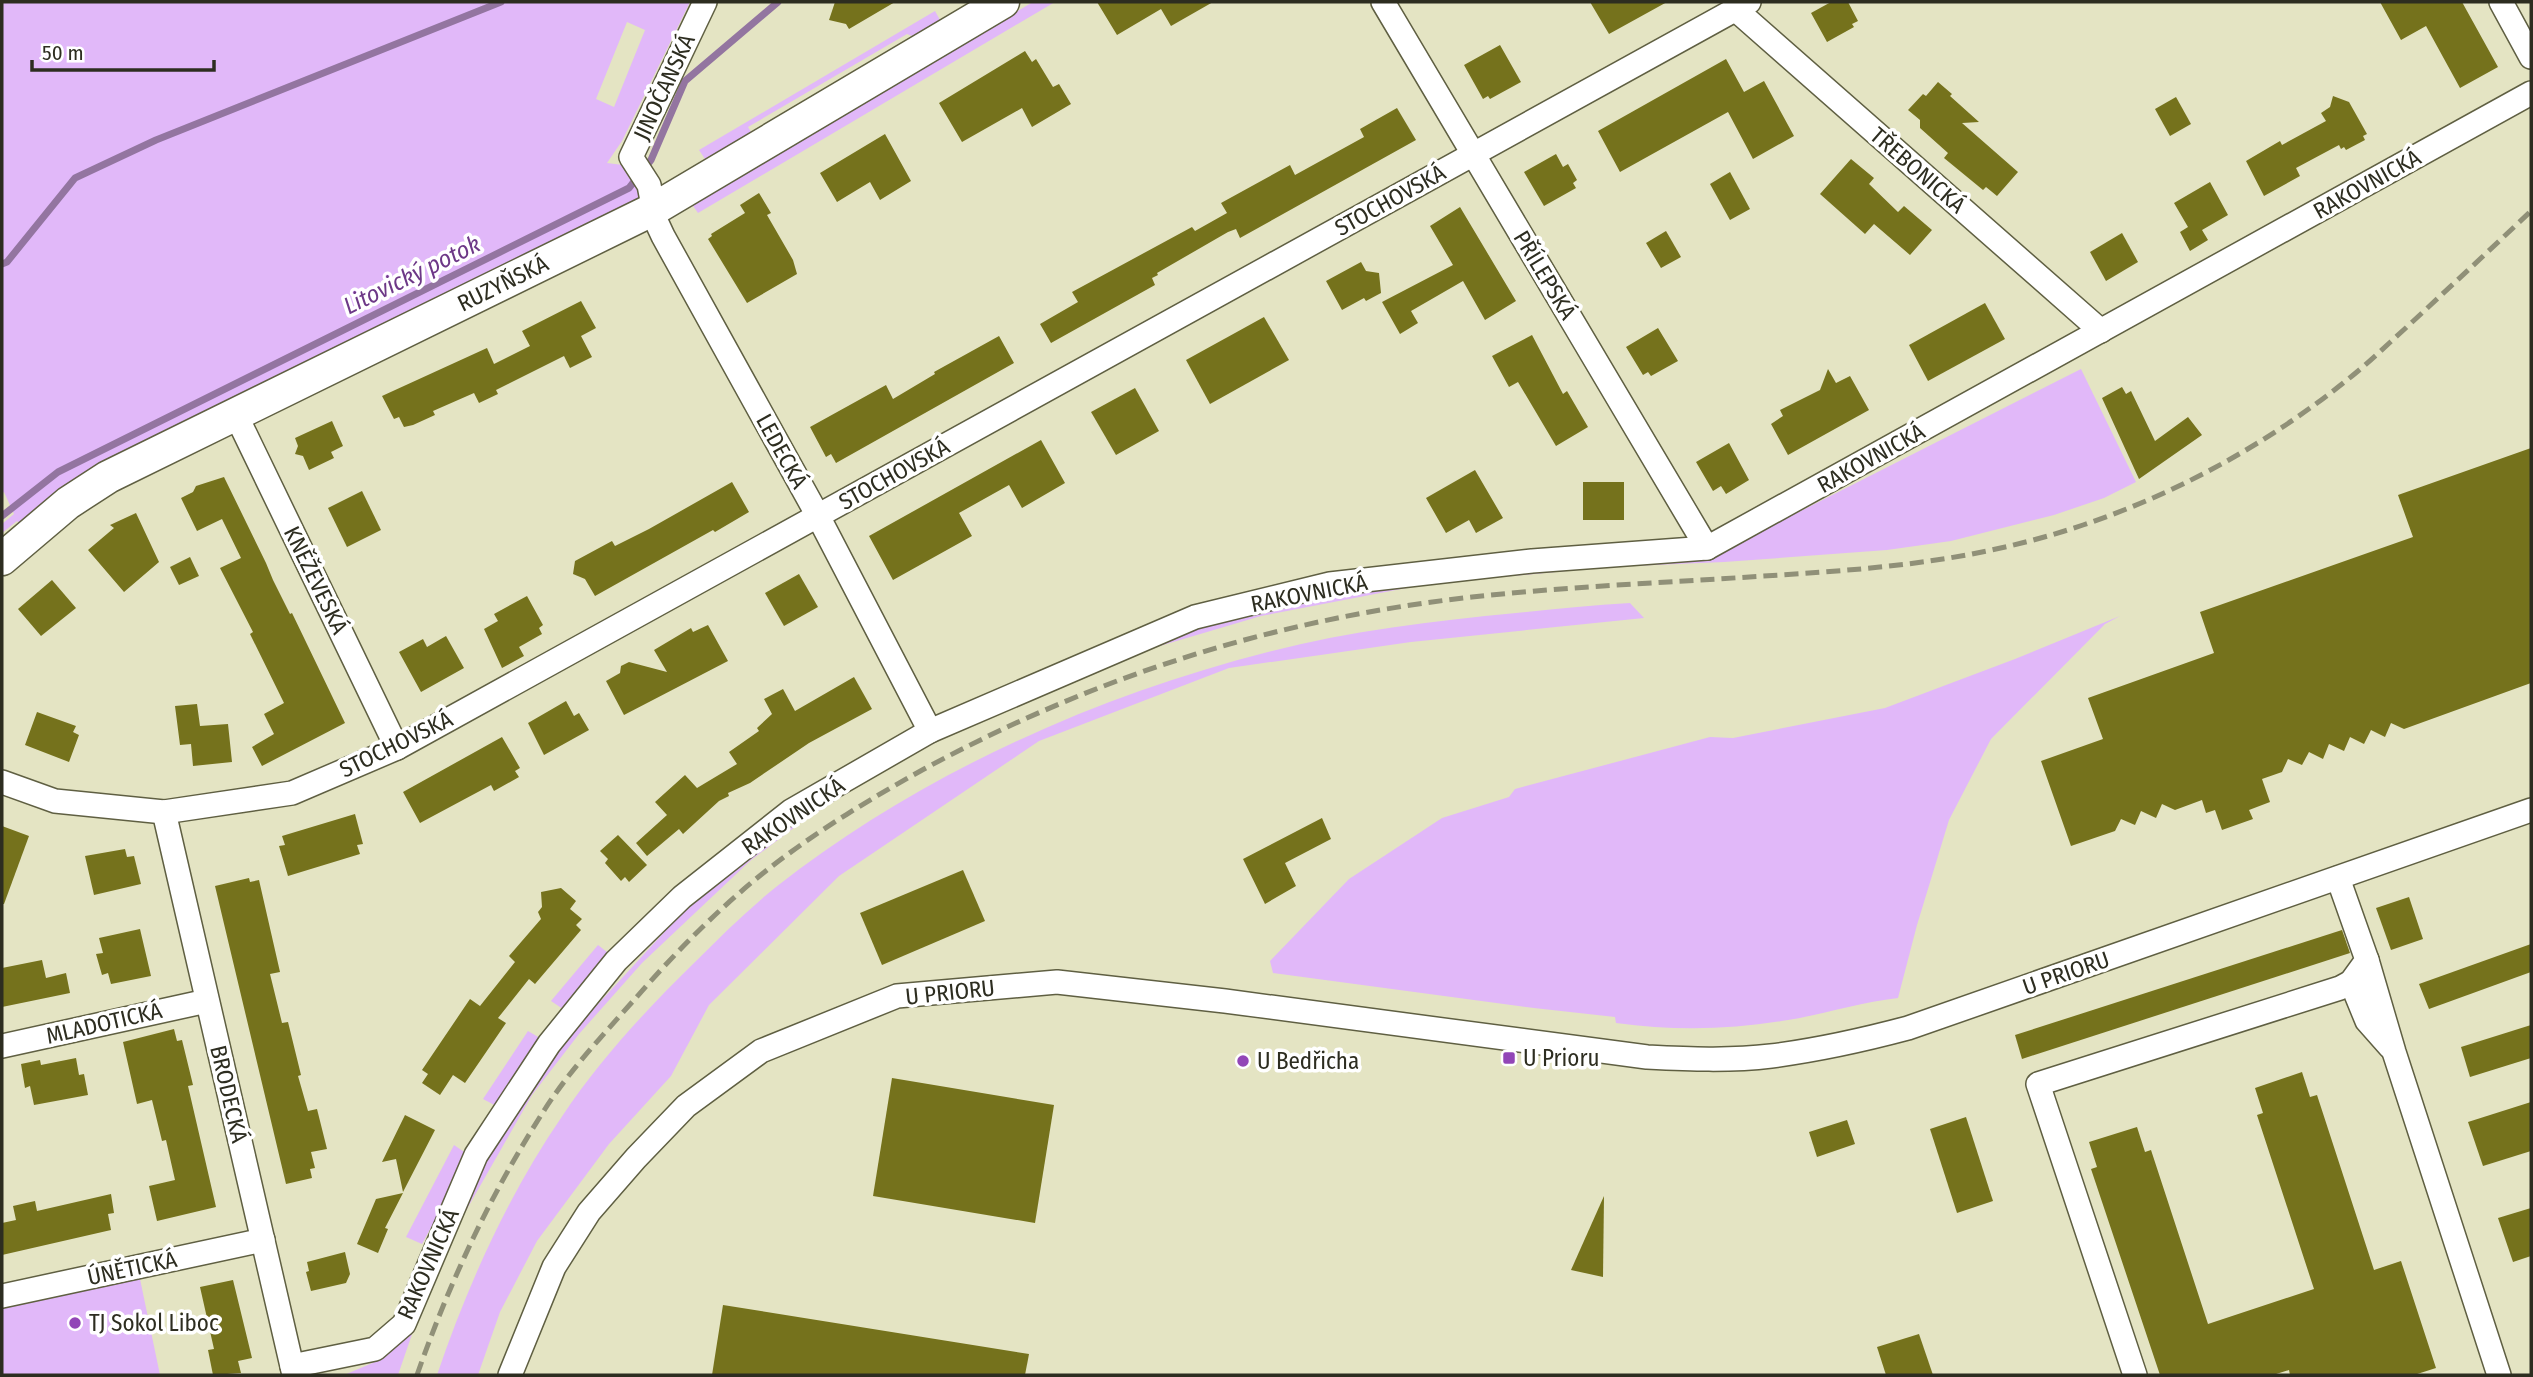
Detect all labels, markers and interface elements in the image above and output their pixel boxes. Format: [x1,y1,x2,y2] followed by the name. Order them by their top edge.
[32,28,214,72] scale bar
[626,29,701,145] street label: JINOČANSKÁ
[42,40,84,66] text: 50 m
[1865,120,1972,219] street label: TŘEBONICKÁ
[2308,142,2426,225] street label: RAKOVNICKÁ
[1329,157,1450,242] street label: STOCHOVSKÁ
[1508,225,1583,325] street label: PŘÍLEPSKÁ
[339,230,485,320] water label: Litovický potok
[453,248,553,317] street label: RUZYŇSKÁ
[750,408,815,493] street label: LEDECKÁ
[1812,416,1930,499] street label: RAKOVNICKÁ
[833,431,954,516] street label: STOCHOVSKÁ
[278,521,355,638] street label: KNĚŽEVESKÁ
[1248,567,1370,618] street label: RAKOVNICKÁ
[335,704,457,783] street label: STOCHOVSKÁ
[736,770,850,861] street label: RAKOVNICKÁ
[2019,945,2113,1001] street label: U PRIORU
[904,973,996,1011] street label: U PRIORU
[43,995,165,1050] street label: MLADOTICKÁ
[204,1042,255,1145] street label: BRODECKÁ
[1523,1044,1599,1072] place label: U Prioru
[1257,1047,1359,1075] place label: U Bedřicha
[1501,1050,1517,1066] marker: U Prioru
[1235,1053,1251,1069] marker: U Bedřicha
[390,1204,465,1324] street label: RAKOVNICKÁ
[84,1244,179,1291] street label: ÚNĚTICKÁ
[89,1309,219,1337] place label: TJ Sokol Liboc
[67,1315,83,1331] marker: TJ Sokol Liboc

